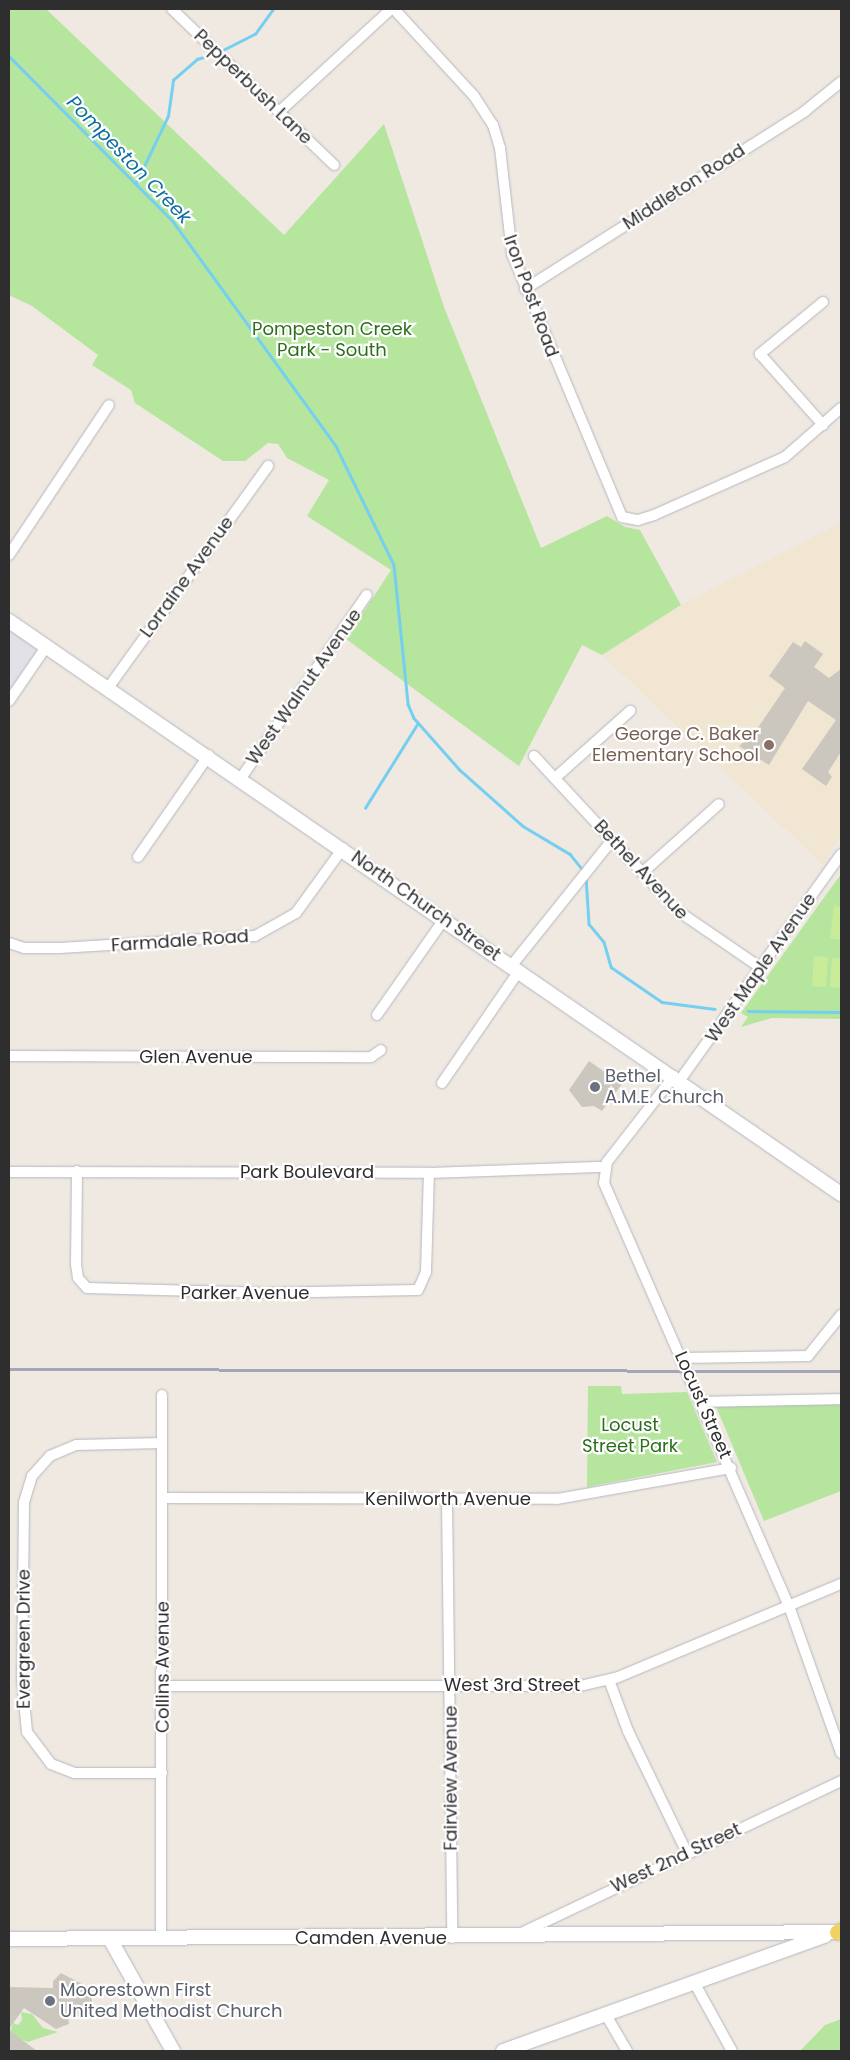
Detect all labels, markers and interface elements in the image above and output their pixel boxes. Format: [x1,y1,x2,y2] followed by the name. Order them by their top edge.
[189,25,317,149] street label: Pepperbush Lane
[62,91,196,229] water label: Pompeston Creek
[619,140,749,234] street label: Middleton Road
[499,232,563,360] street label: Iron Post Road
[252,319,412,362] park label: Pompeston Creek Park - South
[136,512,238,642] street label: Lorraine Avenue
[242,605,366,769] street label: West Walnut Avenue
[592,724,759,766] place label: George C. Baker Elementary School
[763,739,775,751] marker: George C. Baker Elementary School
[589,816,693,924] street label: Bethel Avenue
[347,846,505,966] street label: North Church Street
[701,889,821,1047] street label: West Maple Avenue
[110,925,250,957] street label: Farmdale Road
[139,1046,253,1068] street label: Glen Avenue
[605,1066,724,1108] place label: Bethel A.M.E. Church
[589,1081,601,1093] marker: Bethel A.M.E. Church
[240,1161,374,1183] street label: Park Boulevard
[181,1282,309,1304] street label: Parker Avenue
[670,1348,736,1462] street label: Locust Street
[582,1415,678,1458] park label: Locust Street Park
[365,1488,531,1510] street label: Kenilworth Avenue
[13,1569,35,1709] street label: Evergreen Drive
[152,1601,174,1733] street label: Collins Avenue
[444,1674,580,1696] street label: West 3rd Street
[440,1705,462,1851] street label: Fairview Avenue
[608,1818,744,1898] street label: West 2nd Street
[295,1927,447,1949] street label: Camden Avenue
[60,1980,282,2022] place label: Moorestown First United Methodist Church
[44,1995,56,2007] marker: Moorestown First United Methodist Church

